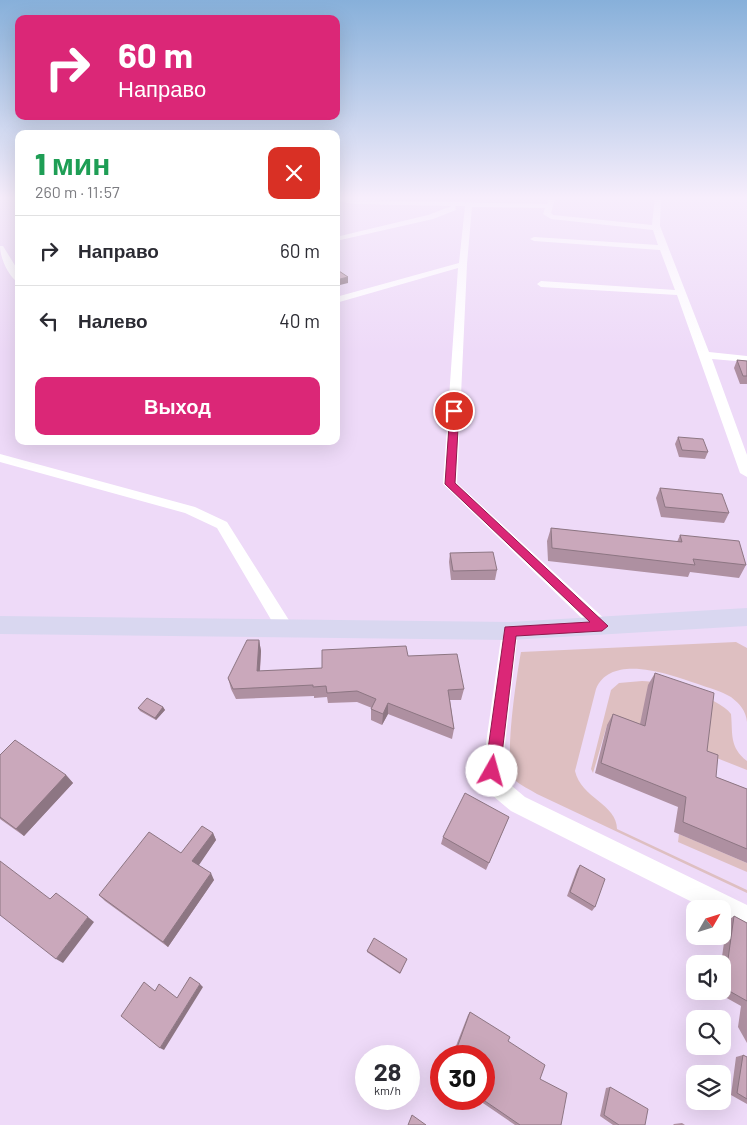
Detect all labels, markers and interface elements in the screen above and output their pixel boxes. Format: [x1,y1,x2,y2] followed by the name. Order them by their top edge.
[118,33,193,75] text: 60 m
[35,35,100,100] icon: right
[118,75,206,101] text: Направо
[35,145,110,181] text: 1 мин
[268,147,320,199] button: close
[35,182,120,201] text: 260 m · 11:57
[35,237,63,265] icon: right
[78,239,159,262] text: Направо
[280,239,320,262] text: 60 m
[35,307,63,335] icon: left
[78,309,148,332] text: Налево
[279,309,320,332] text: 40 m
[35,377,320,435] button: Выход
[433,390,475,432] pin
[440,397,468,425] icon: arrive
[465,744,517,796] position arrow
[686,900,731,945] north arrow
[686,900,731,1110] map controls
[686,955,731,1000] button: sound
[686,1010,731,1055] button: search
[430,1045,495,1110] speed limit sign: 30
[374,1056,401,1086] text: 28
[686,1065,731,1110] button: layers
[374,1083,401,1097] text: km/h

